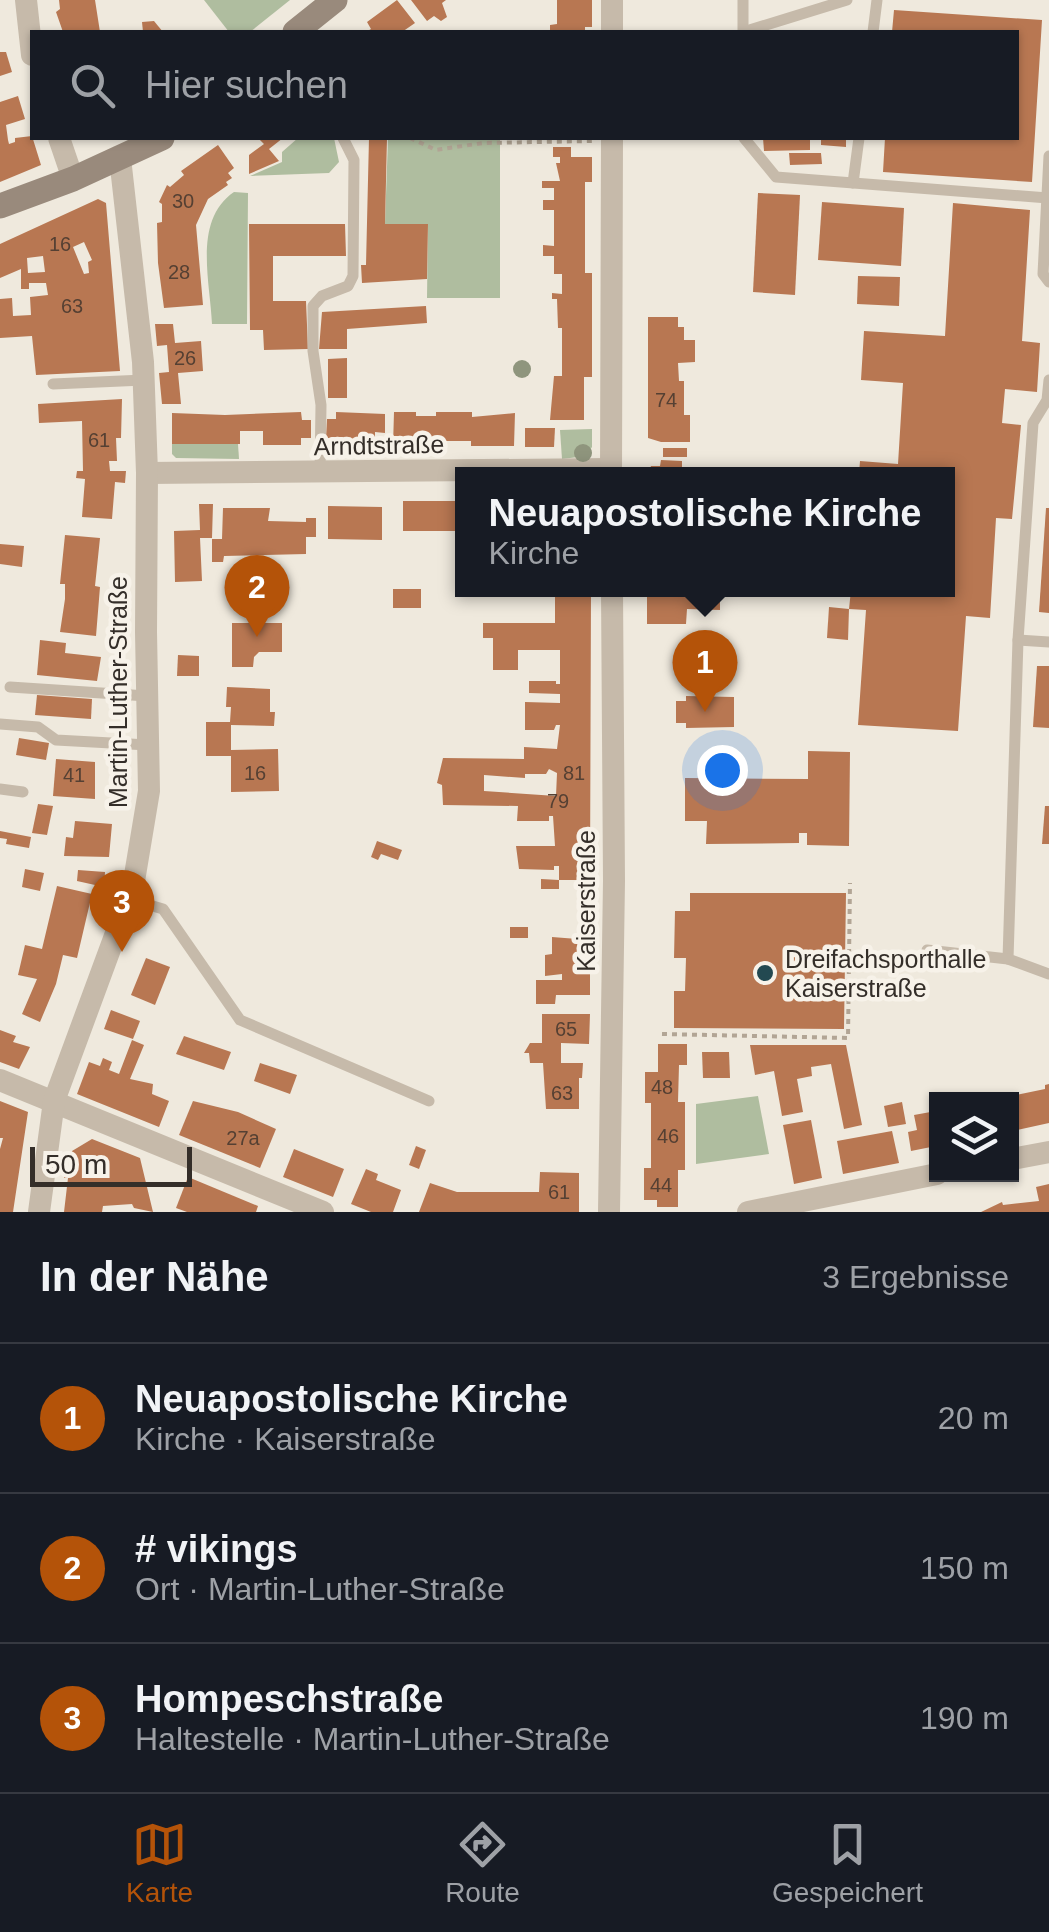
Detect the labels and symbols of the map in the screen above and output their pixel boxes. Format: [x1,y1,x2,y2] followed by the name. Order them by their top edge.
[172,190,194,212] house number: 30
[49,233,71,255] house number: 16
[168,261,190,283] house number: 28
[61,295,83,317] house number: 63
[174,347,196,369] house number: 26
[655,389,677,411] house number: 74
[88,429,110,451] house number: 61
[313,430,445,460] street label: Arndtstraße
[224,554,290,637] pin: 2
[104,576,132,808] street label: Martin-Luther-Straße
[672,630,738,712] pin: 1
[697,745,748,796] your location
[244,762,266,784] house number: 16
[563,762,585,784] house number: 81
[63,764,85,786] house number: 41
[547,790,569,812] house number: 79
[572,830,600,972] street label: Kaiserstraße
[90,870,154,952] pin: 3
[785,945,987,1002] place label: Dreifachsporthalle Kaiserstraße
[754,962,776,984] marker: Dreifachsporthalle Kaiserstraße
[555,1018,577,1040] house number: 65
[651,1076,673,1098] house number: 48
[551,1082,573,1104] house number: 63
[657,1125,679,1147] house number: 46
[226,1127,261,1149] house number: 27a
[30,1142,192,1186] scale bar
[650,1174,672,1196] house number: 44
[548,1181,570,1203] house number: 61

